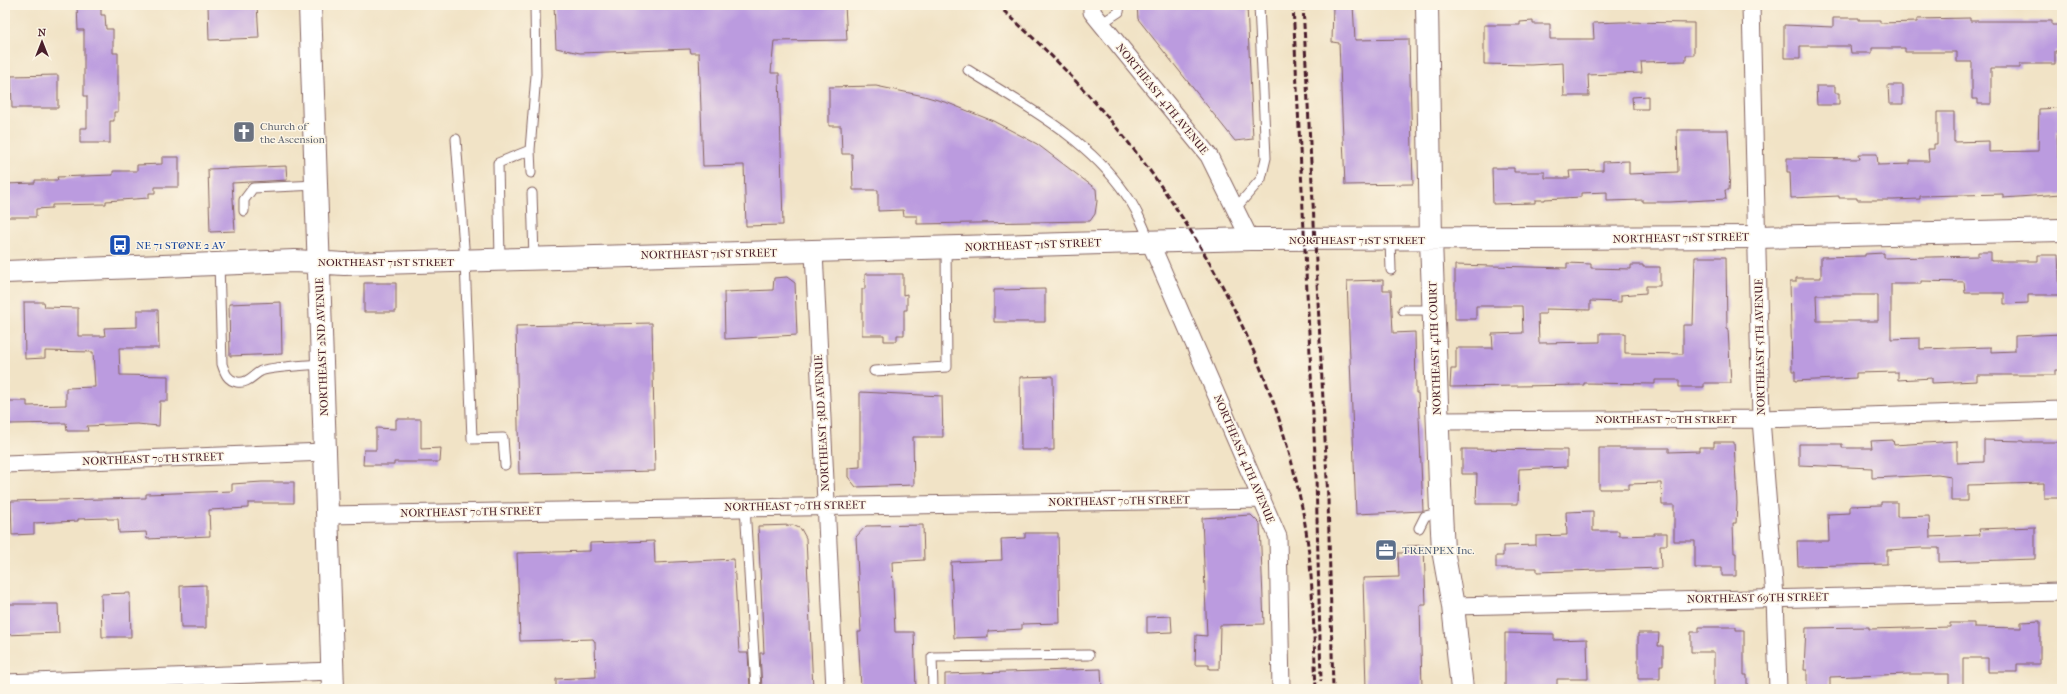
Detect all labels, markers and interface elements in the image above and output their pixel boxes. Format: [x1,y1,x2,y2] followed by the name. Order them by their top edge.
[22,22,62,62] north arrow
[38,26,47,39] text: N
[1113,41,1211,157] street label: NORTHEAST 4TH AVENUE
[231,119,257,145] church icon: Church of the Ascension
[260,120,325,146] place label: Church of the Ascension
[1613,230,1750,246] street label: NORTHEAST 71ST STREET
[107,232,133,258] bus stop icon: NE 71 ST@NE 2 AV
[1289,234,1426,247] street label: NORTHEAST 71ST STREET
[965,236,1102,254] street label: NORTHEAST 71ST STREET
[136,239,226,252] place label: NE 71 ST@NE 2 AV
[641,246,778,262] street label: NORTHEAST 71ST STREET
[318,256,455,269] street label: NORTHEAST 71ST STREET
[313,277,331,416] street label: NORTHEAST 2ND AVENUE
[1752,278,1768,416] street label: NORTHEAST 5TH AVENUE
[1426,280,1444,415] street label: NORTHEAST 4TH COURT
[812,354,832,492] street label: NORTHEAST 3RD AVENUE
[1211,393,1277,526] street label: NORTHEAST 4TH AVENUE
[1595,413,1737,426] street label: NORTHEAST 70TH STREET
[82,450,225,468] street label: NORTHEAST 70TH STREET
[1048,493,1190,509] street label: NORTHEAST 70TH STREET
[724,498,866,514] street label: NORTHEAST 70TH STREET
[400,504,542,520] street label: NORTHEAST 70TH STREET
[1373,537,1399,563] office icon: TRENPEX Inc.
[1402,544,1474,557] place label: TRENPEX Inc.
[1687,590,1830,606] street label: NORTHEAST 69TH STREET

